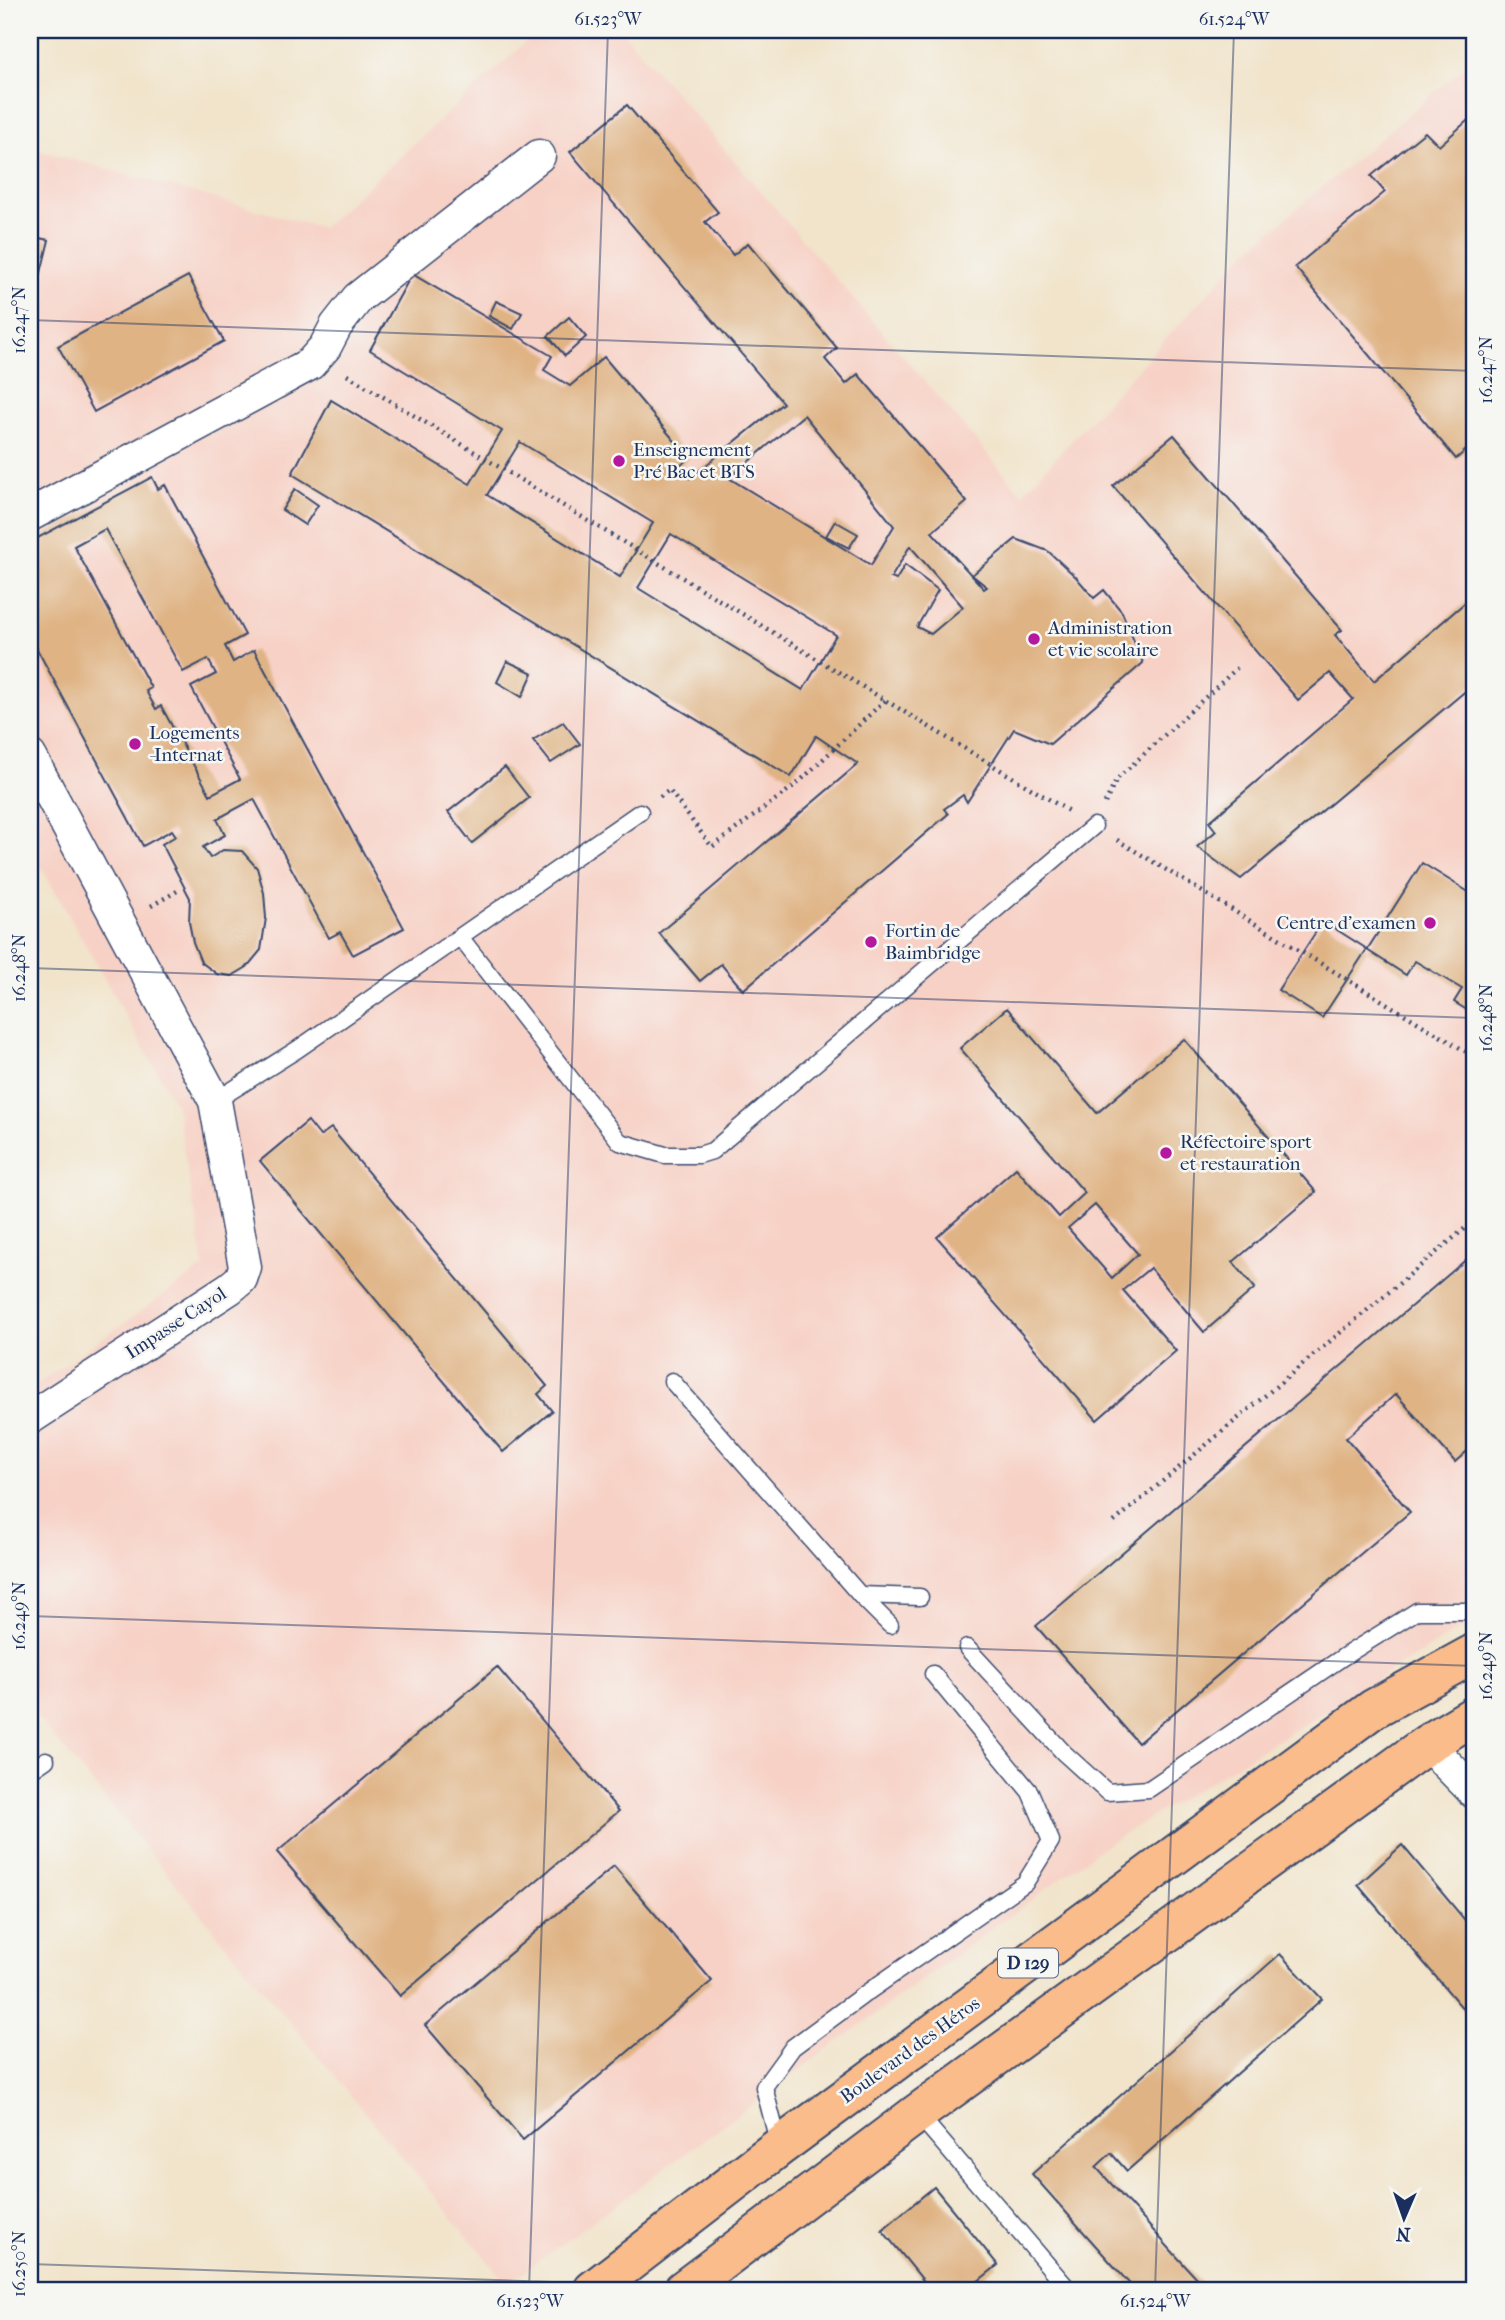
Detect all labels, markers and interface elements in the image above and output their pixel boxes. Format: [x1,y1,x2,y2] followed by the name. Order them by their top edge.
[574,9,643,30] text: 61.523°W
[1199,9,1271,30] text: 61.524°W
[9,286,30,354] text: 16.247°N
[1476,336,1497,404] text: 16.247°N
[633,439,755,483] place label: Enseignement Pré Bac et BTS
[611,453,627,469] marker: Enseignement Pré Bac et BTS
[1047,617,1172,661] place label: Administration et vie scolaire
[1026,631,1042,647] marker: Administration et vie scolaire
[149,722,240,766] place label: Logements -Internat
[127,736,143,752] marker: Logements -Internat
[1276,912,1416,934] place label: Centre d'examen
[1422,915,1438,931] marker: Centre d'examen
[885,920,981,964] place label: Fortin de Baimbridge
[9,933,30,1002] text: 16.248°N
[863,934,879,950] marker: Fortin de Baimbridge
[1476,983,1497,1052] text: 16.248°N
[1180,1131,1312,1175] place label: Réfectoire sport et restauration
[1158,1145,1174,1161] marker: Réfectoire sport et restauration
[122,1282,230,1364] street label: Impasse Cayol
[9,1581,30,1651] text: 16.249°N
[1476,1631,1497,1701] text: 16.249°N
[998,1949,1058,1978] road number: D 129
[836,1992,984,2108] street label: Boulevard des Héros
[1368,2184,1438,2254] north arrow
[1395,2223,1411,2245] text: N
[9,2230,30,2297] text: 16.250°N
[496,2291,565,2312] text: 61.523°W
[1120,2291,1192,2312] text: 61.524°W

